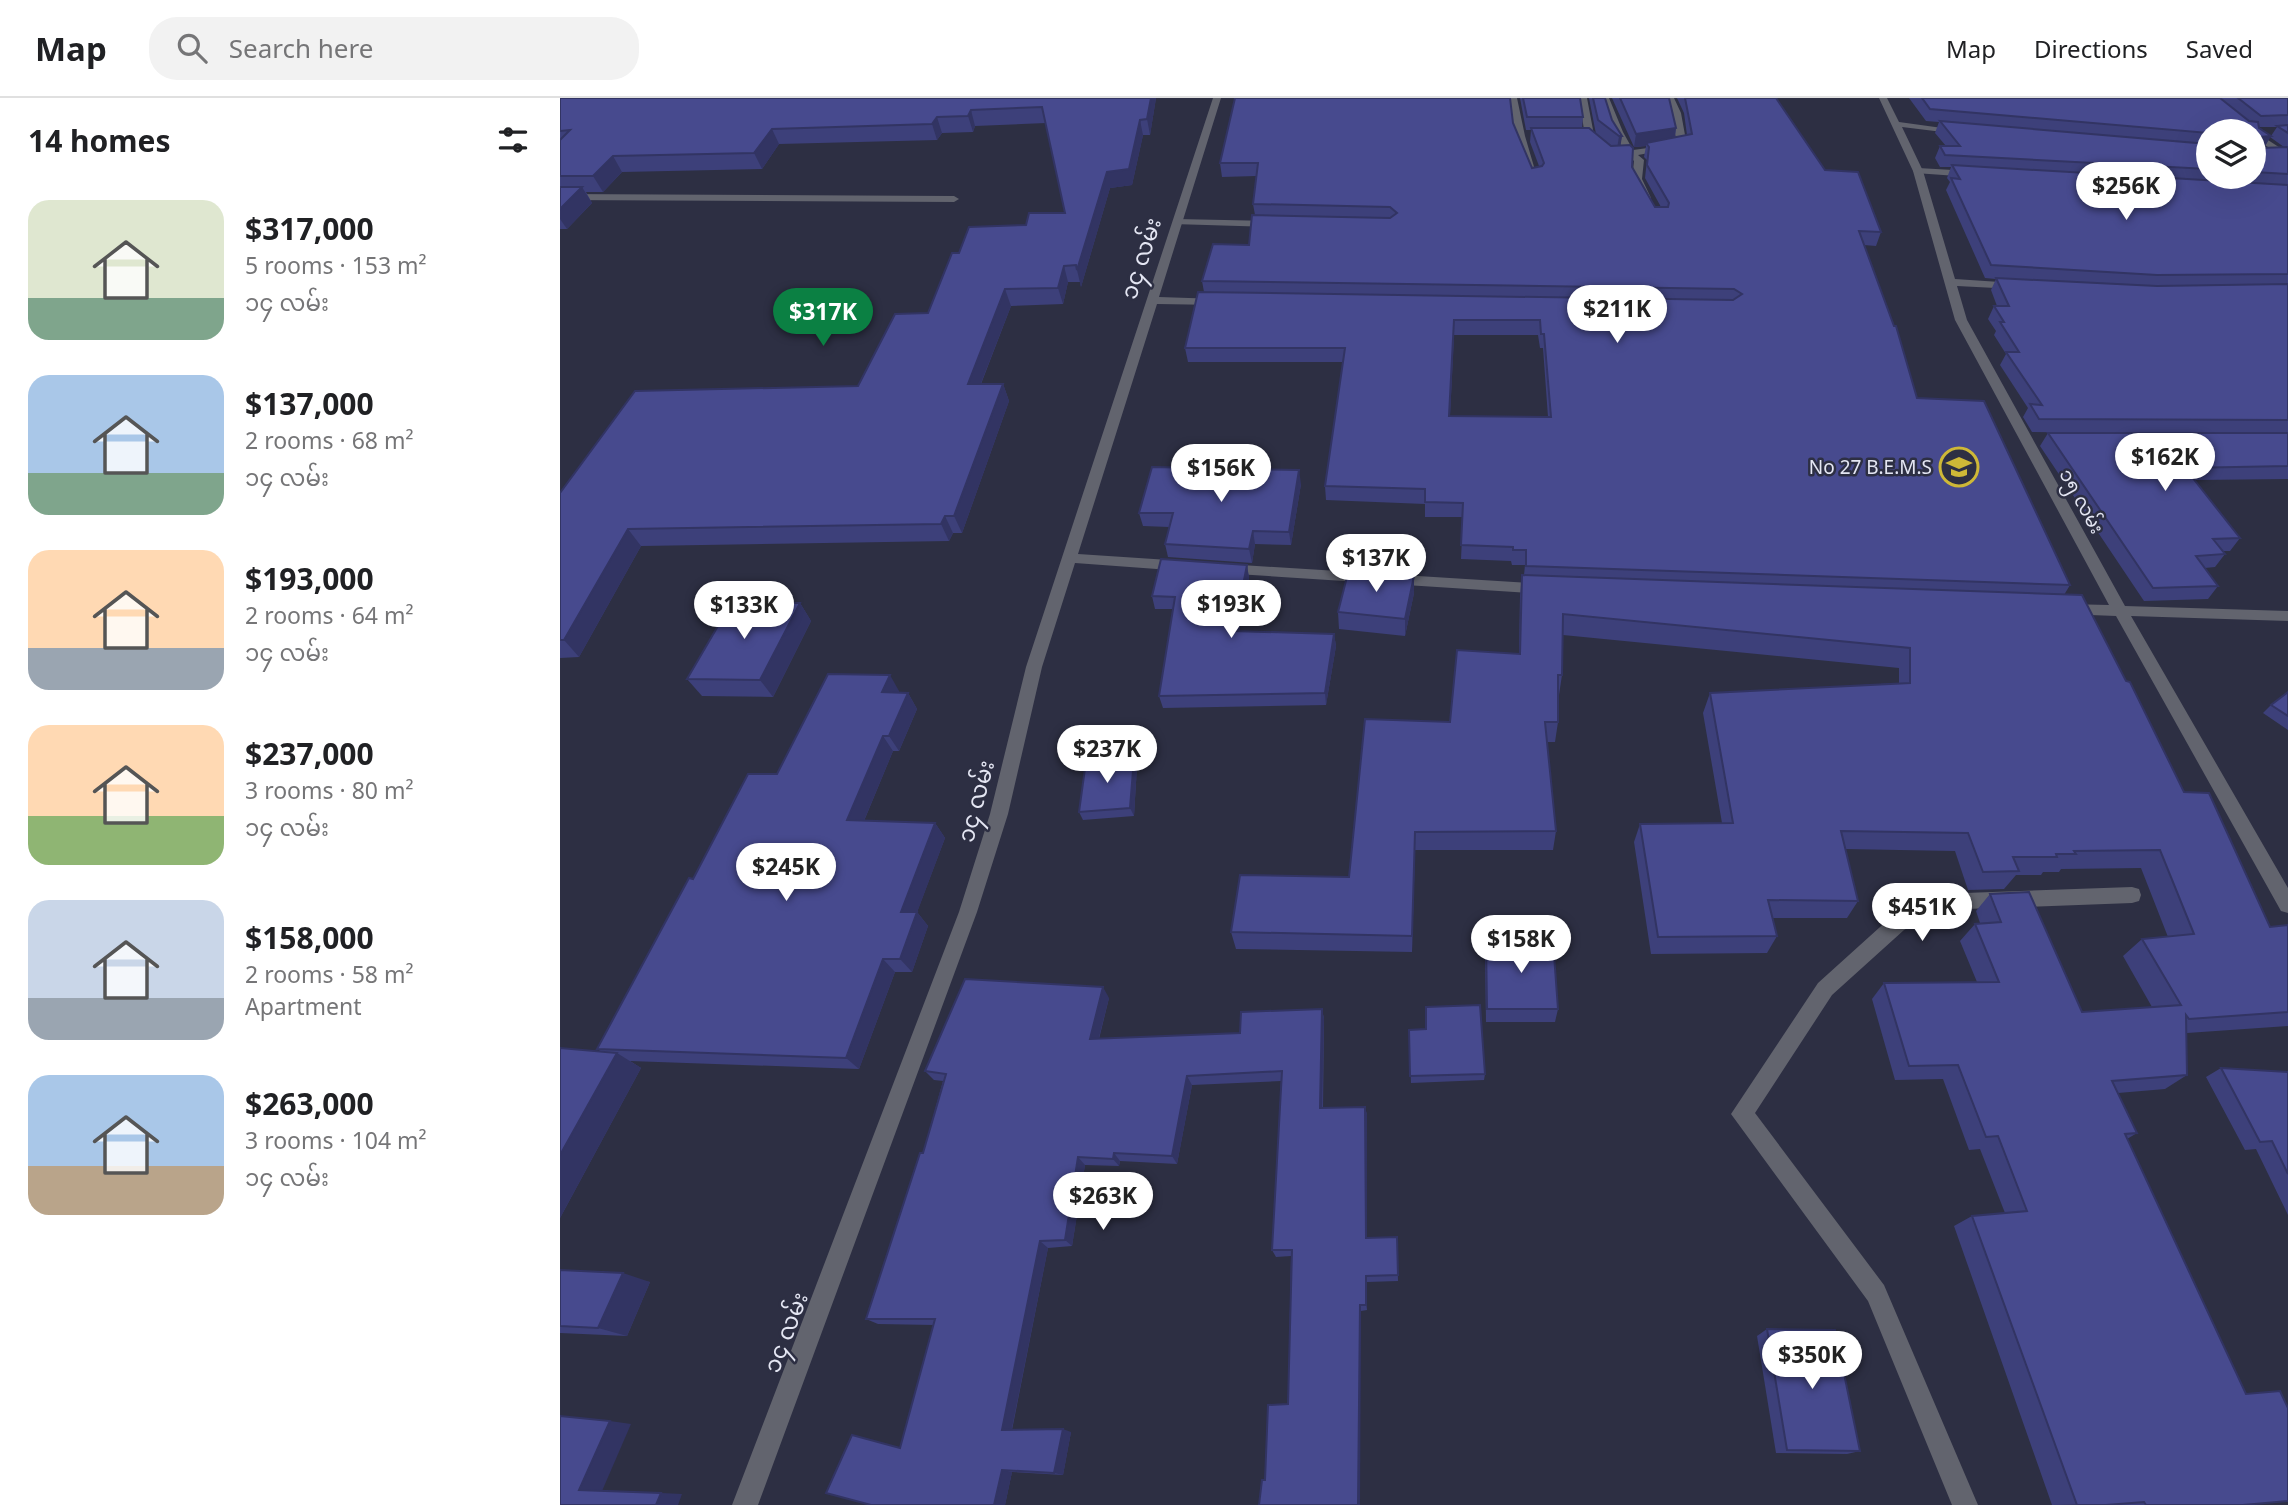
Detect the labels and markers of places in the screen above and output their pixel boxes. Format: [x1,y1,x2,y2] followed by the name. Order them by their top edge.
[2077,162,2175,222] pin: $256K
[1568,286,1666,345] pin: $211K
[774,288,872,348] pin: $317K
[2116,434,2214,493] pin: $162K
[1172,444,1270,504] pin: $156K
[1938,446,1980,488] school or university icon: No 27 B.E.M.S
[1809,454,1932,480] place label: No 27 B.E.M.S
[1327,534,1425,594] pin: $137K
[1182,580,1280,640] pin: $193K
[695,582,793,641] pin: $133K
[1058,726,1156,785] pin: $237K
[737,844,835,903] pin: $245K
[1873,884,1971,943] pin: $451K
[1472,916,1570,975] pin: $158K
[1054,1172,1152,1232] pin: $263K
[1763,1332,1861,1391] pin: $350K

